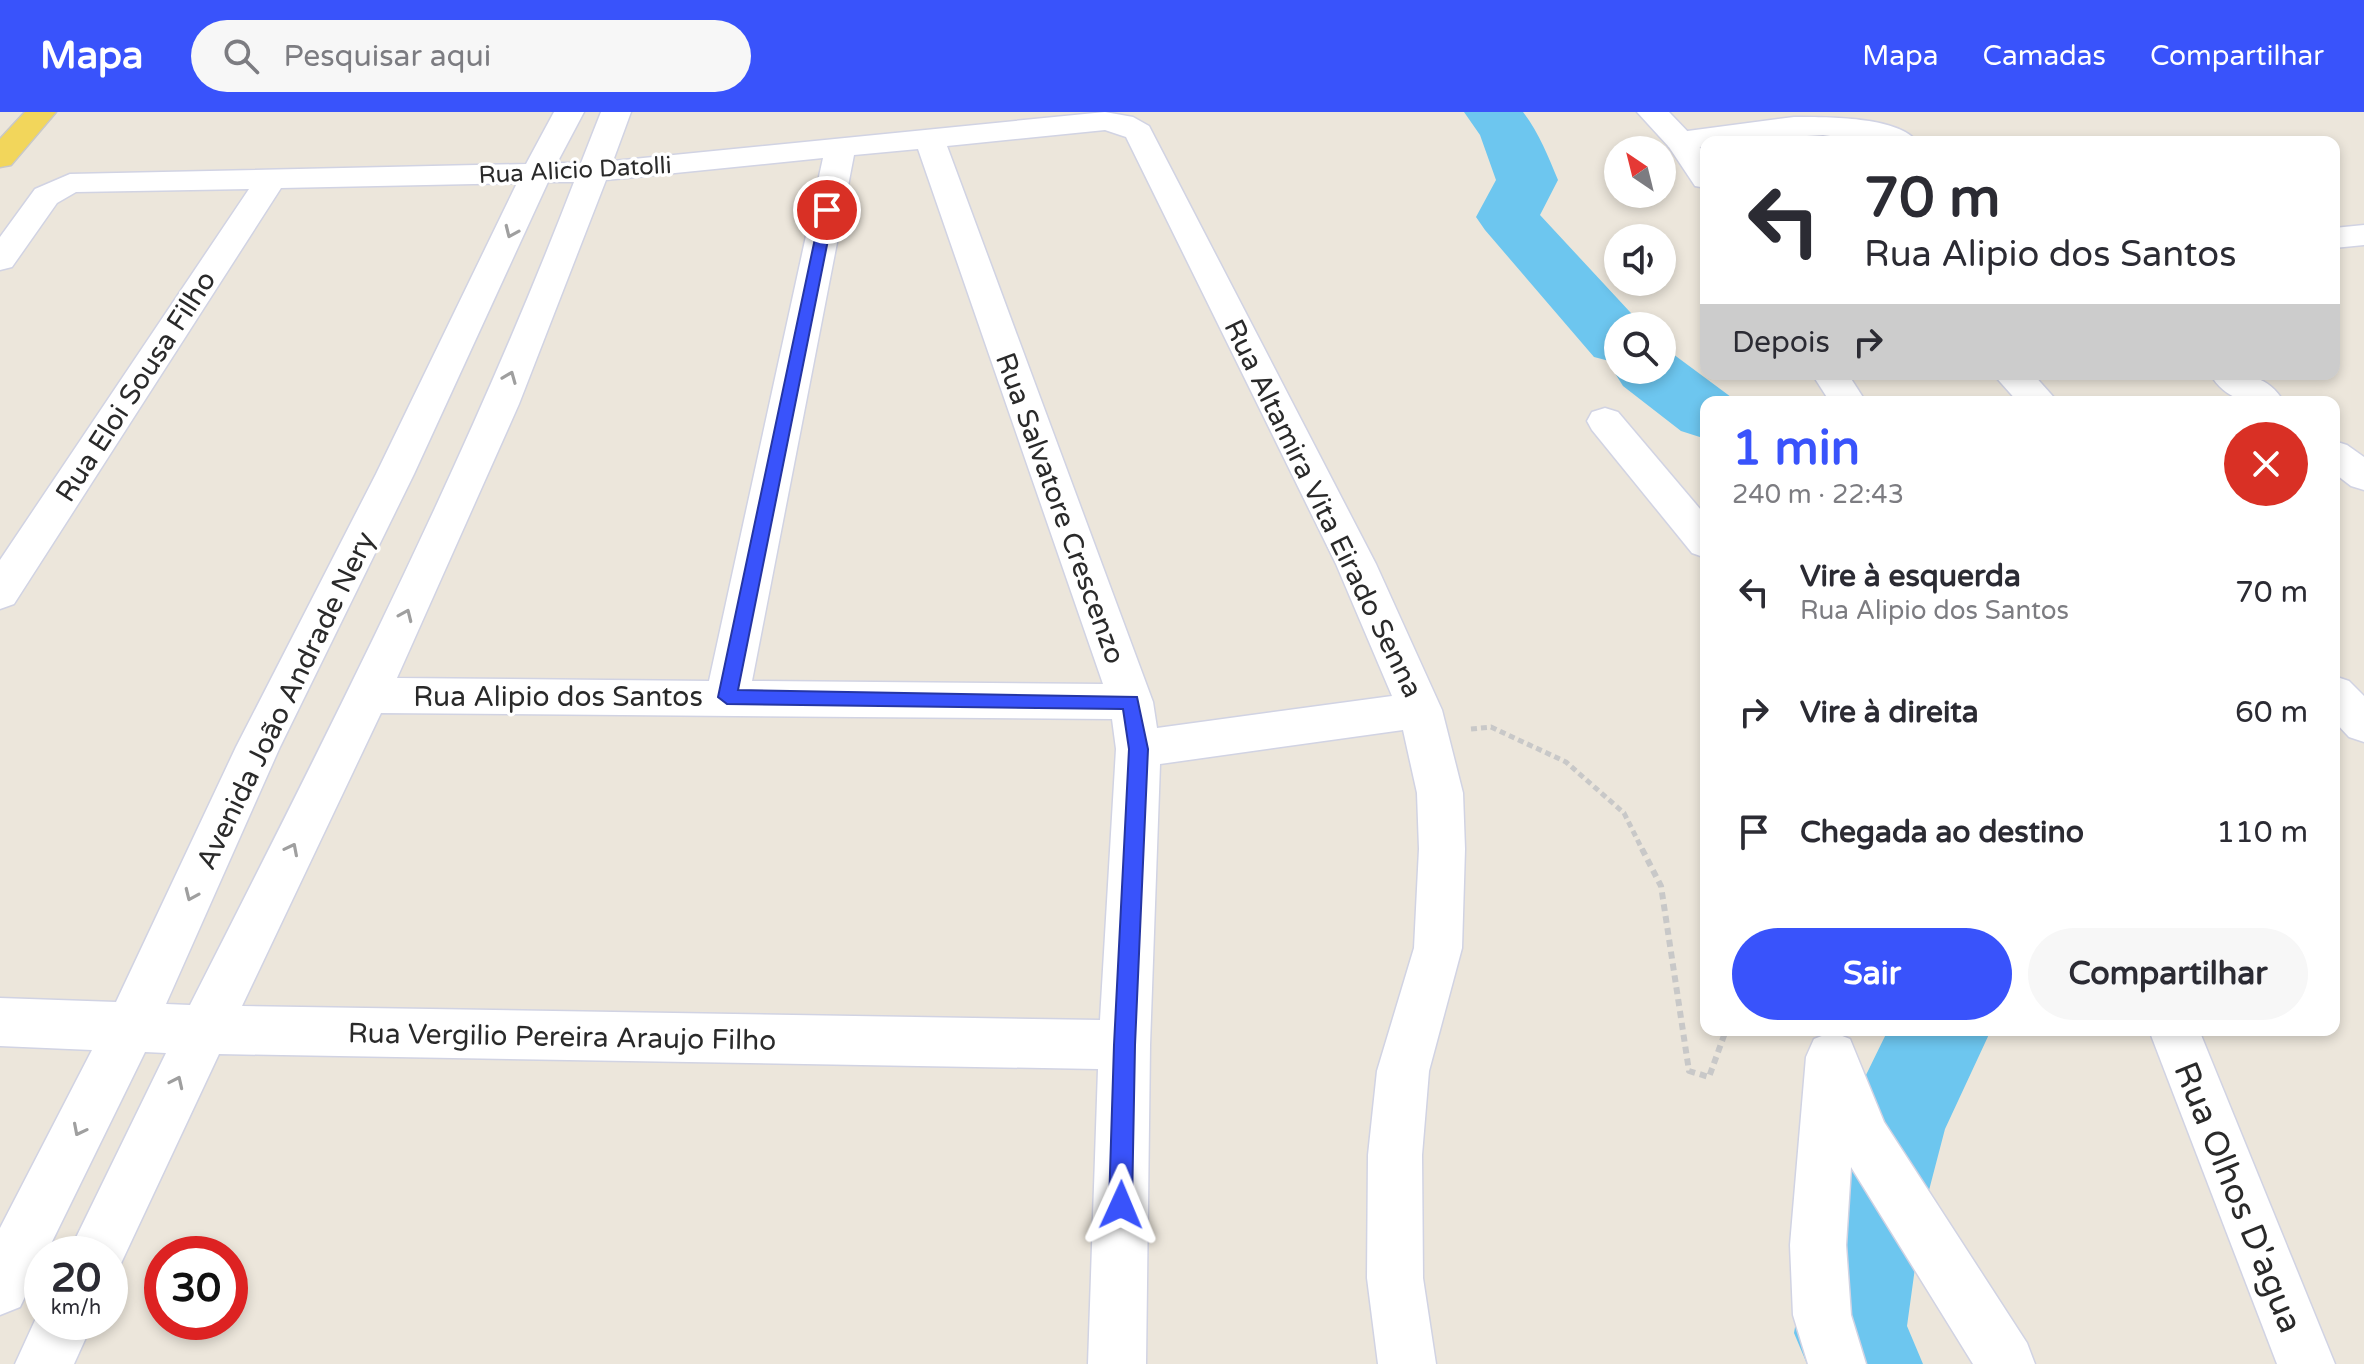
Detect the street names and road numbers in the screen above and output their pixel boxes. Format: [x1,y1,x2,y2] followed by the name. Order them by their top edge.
[478,151,672,190] street label: Rua Alicio Datolli
[48,265,223,508] street label: Rua Eloi Sousa Filho
[1217,314,1430,703] street label: Rua Altamira Vita Eirado Senna
[988,348,1132,669] street label: Rua Salvatore Crescenzo
[189,526,383,875] street label: Avenida João Andrade Nery
[413,680,703,714] street label: Rua Alipio dos Santos
[348,1016,776,1058] street label: Rua Vergilio Pereira Araujo Filho
[2165,1056,2311,1339] street label: Rua Olhos D'agua

